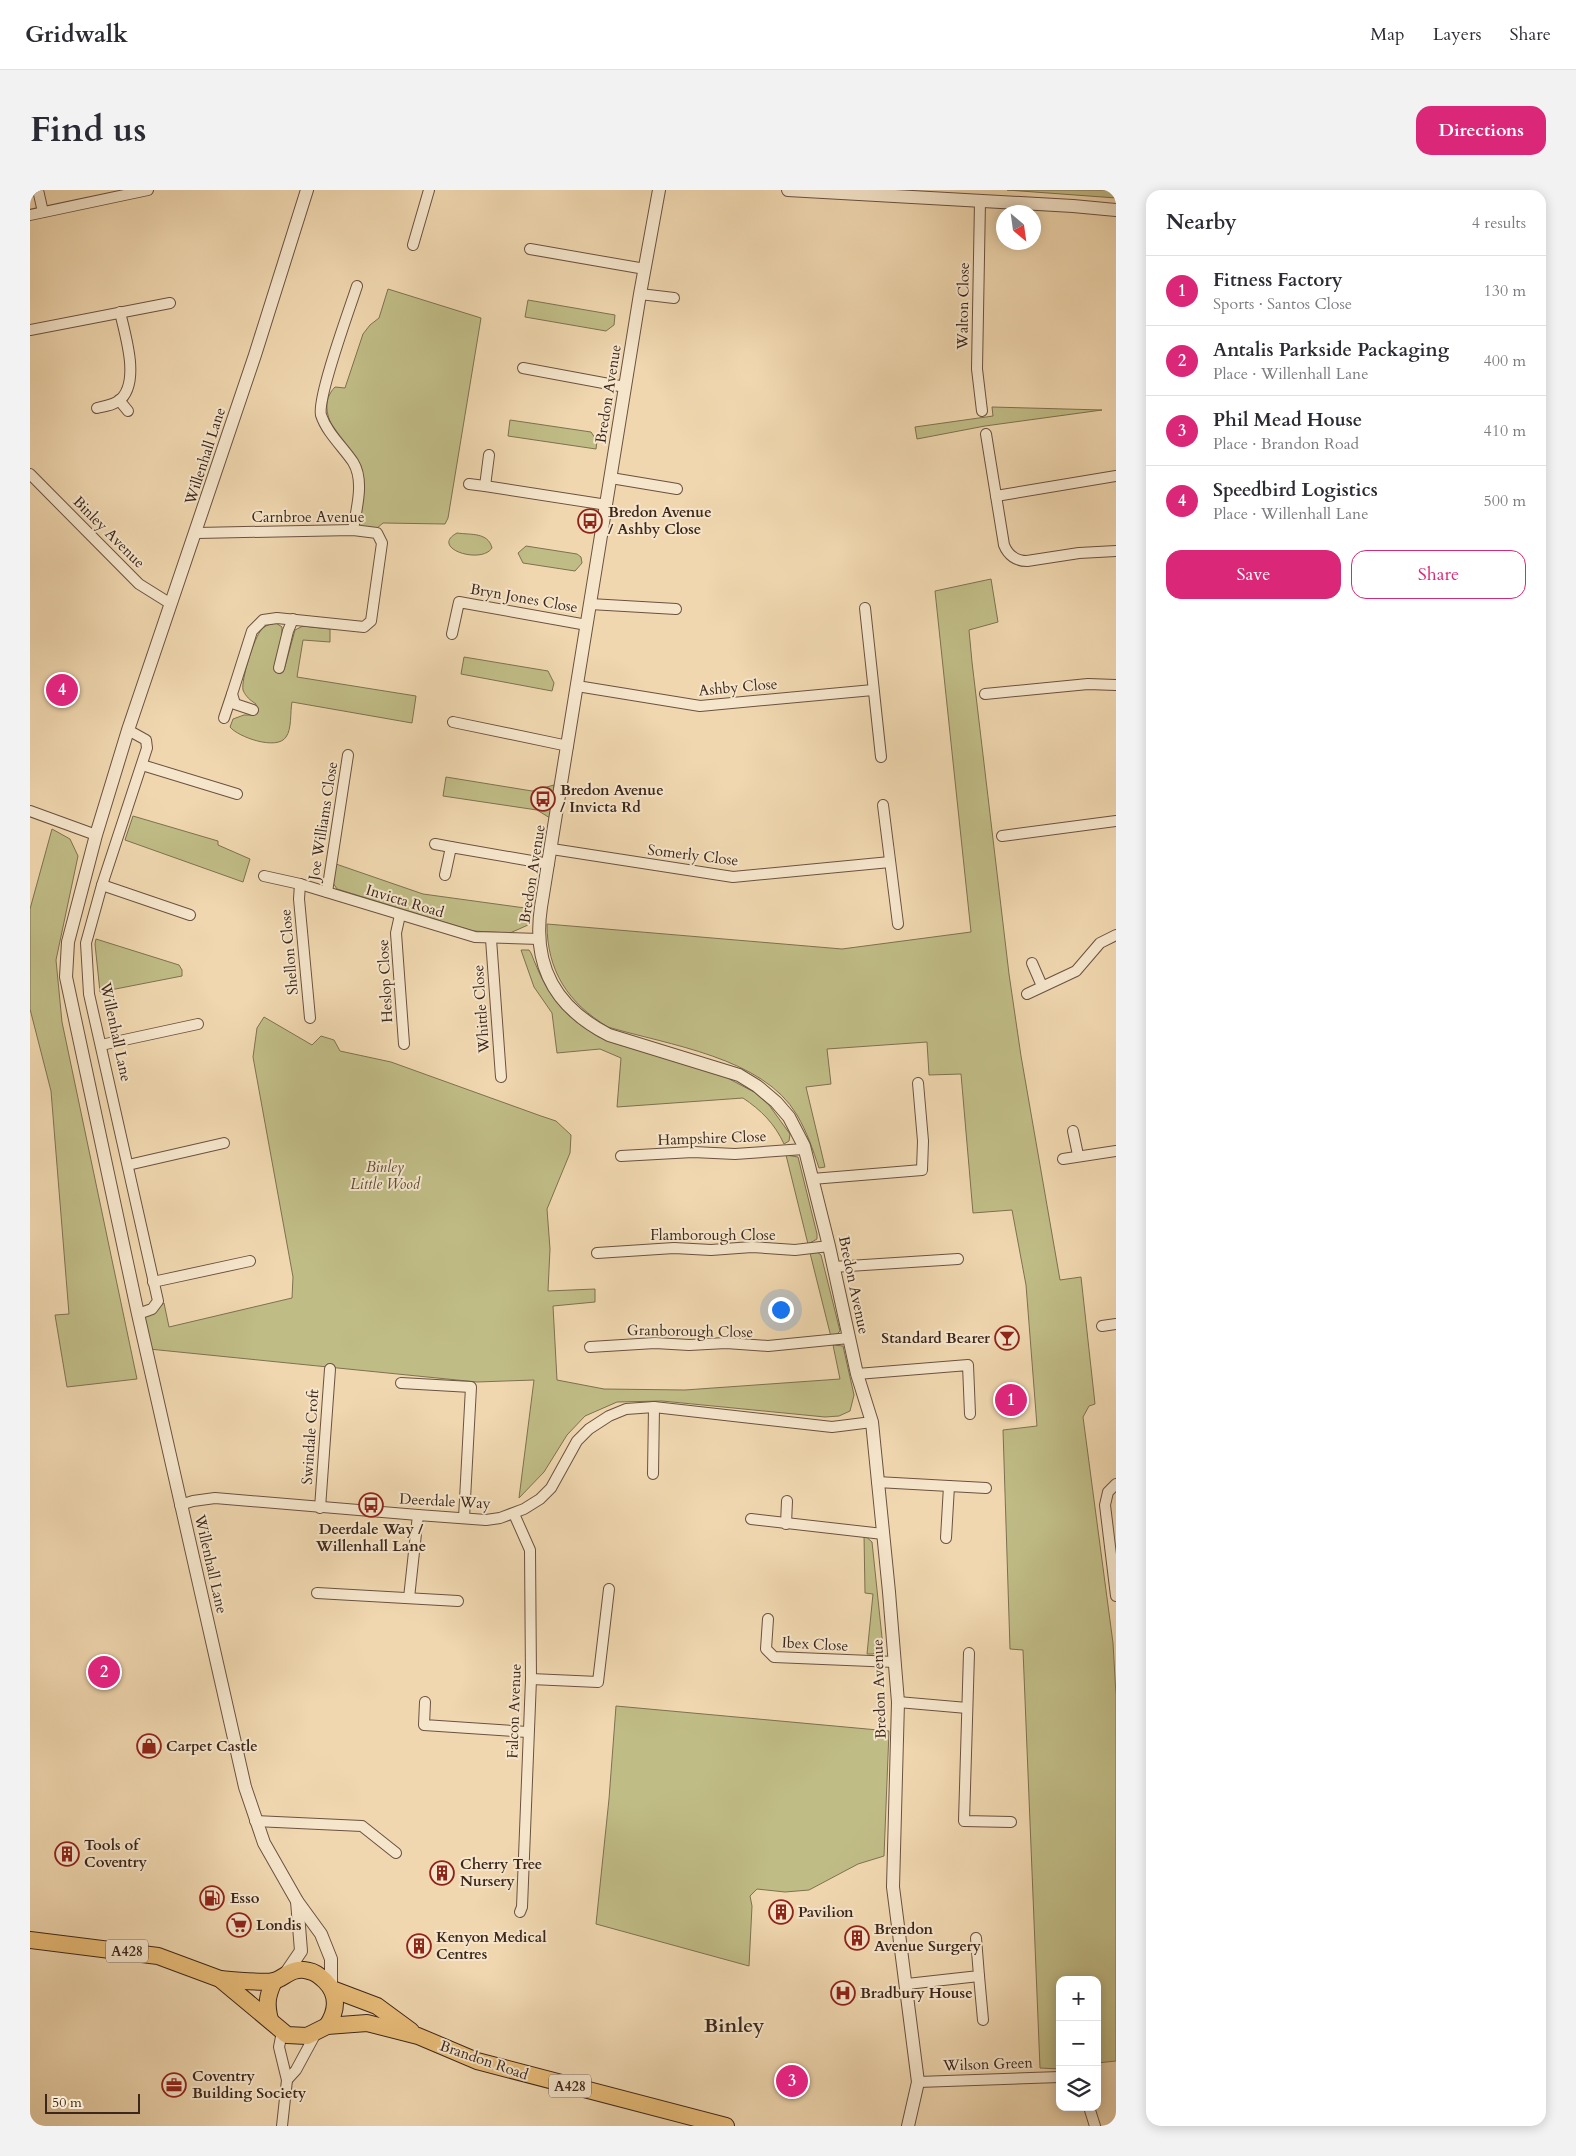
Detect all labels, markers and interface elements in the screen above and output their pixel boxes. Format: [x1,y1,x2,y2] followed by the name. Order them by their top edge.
[25,18,128,51] text: Gridwalk
[1370,22,1405,47] text: Map
[1433,22,1482,47] text: Layers
[1510,22,1551,47] text: Share
[30,106,146,154] text: Find us
[1416,106,1546,155] button: Directions
[996,205,1041,250] north arrow
[1166,208,1237,237] text: Nearby
[1472,212,1526,234] text: 4 results
[952,262,974,351] street label: Walton Close
[1213,267,1343,293] text: Fitness Factory
[1178,280,1186,302] text: 1
[1484,280,1526,302] text: 130 m
[1213,293,1352,315] text: Sports · Santos Close
[1213,337,1449,363] text: Antalis Parkside Packaging
[590,343,626,445] street label: Bredon Avenue
[1178,350,1186,372] text: 2
[1484,350,1526,372] text: 400 m
[1213,363,1368,385] text: Place · Willenhall Lane
[180,405,230,508] street label: Willenhall Lane
[1213,407,1362,433] text: Phil Mead House
[1178,420,1186,442] text: 3
[1484,420,1526,442] text: 410 m
[1213,433,1359,455] text: Place · Brandon Road
[1213,477,1378,503] text: Speedbird Logistics
[1178,490,1186,512] text: 4
[1484,490,1526,512] text: 500 m
[69,492,149,572] street label: Binley Avenue
[608,502,712,539] place label: Bredon Avenue / Ashby Close
[1213,503,1368,525] text: Place · Willenhall Lane
[251,507,365,527] street label: Carnbroe Avenue
[577,508,603,534] bus stop icon: Bredon Avenue / Ashby Close
[1166,550,1341,599] button: Save
[1351,550,1526,599] button: Share
[469,579,580,617] street label: Bryn Jones Close
[46,671,78,709] pin: 4
[698,674,778,700] street label: Ashby Close
[303,760,342,884] street label: Joe Williams Close
[560,780,664,817] place label: Bredon Avenue / Invicta Rd
[530,786,556,812] bus stop icon: Bredon Avenue / Invicta Rd
[514,823,550,925] street label: Bredon Avenue
[646,839,740,871] street label: Somerly Close
[364,880,446,922] street label: Invicta Road
[275,908,303,996] street label: Shellon Close
[373,939,397,1023] street label: Heslop Close
[468,964,494,1055] street label: Whittle Close
[96,980,136,1084] street label: Willenhall Lane
[657,1126,767,1150] street label: Hampshire Close
[350,1157,421,1194] park label: Binley Little Wood
[650,1225,776,1245] street label: Flamborough Close
[834,1234,874,1336] street label: Bredon Avenue
[768,1297,794,1323] your location
[627,1320,753,1342] street label: Granborough Close
[994,1325,1020,1351] bar icon: Standard Bearer
[881,1328,991,1348] place label: Standard Bearer
[995,1381,1027,1419] pin: 1
[297,1388,323,1485] street label: Swindale Croft
[399,1489,491,1513] street label: Deerdale Way
[358,1492,384,1518] bus stop icon: Deerdale Way / Willenhall Lane
[190,1512,232,1616] street label: Willenhall Lane
[315,1519,426,1556] place label: Deerdale Way / Willenhall Lane
[781,1632,849,1656] street label: Ibex Close
[867,1639,891,1739] street label: Bredon Avenue
[88,1653,120,1691] pin: 2
[502,1663,526,1759] street label: Falcon Avenue
[136,1733,162,1759] shop icon: Carpet Castle
[166,1736,258,1756] place label: Carpet Castle
[84,1835,148,1872] place label: Tools of Coventry
[54,1841,80,1867] building icon: Tools of Coventry
[460,1854,542,1891] place label: Cherry Tree Nursery
[429,1860,455,1886] building icon: Cherry Tree Nursery
[199,1885,225,1911] fuel station icon: Esso
[230,1888,260,1908] place label: Esso
[768,1899,794,1925] building icon: Pavilion
[798,1902,854,1922] place label: Pavilion
[226,1912,252,1938] supermarket icon: Londis
[256,1915,302,1935] place label: Londis
[874,1919,981,1956] place label: Brendon Avenue Surgery
[844,1925,870,1951] building icon: Brendon Avenue Surgery
[436,1927,547,1964] place label: Kenyon Medical Centres
[406,1933,432,1959] building icon: Kenyon Medical Centres
[106,1940,148,1962] road number: A428
[1056,1976,1101,2111] map controls
[1056,1976,1101,2021] button: +
[830,1980,856,2006] hospital icon: Bradbury House
[860,1983,973,2003] place label: Bradbury House
[704,2012,765,2039] district label: Binley
[1056,2021,1101,2066] button: −
[437,2036,531,2084] street label: Brandon Road
[942,2052,1034,2076] street label: Wilson Green
[776,2062,808,2100] pin: 3
[192,2066,307,2103] place label: Coventry Building Society
[1056,2066,1101,2111] button: layers
[161,2072,187,2098] office icon: Coventry Building Society
[549,2074,591,2098] road number: A428
[45,2091,140,2114] scale bar
[52,2093,82,2112] text: 50 m

